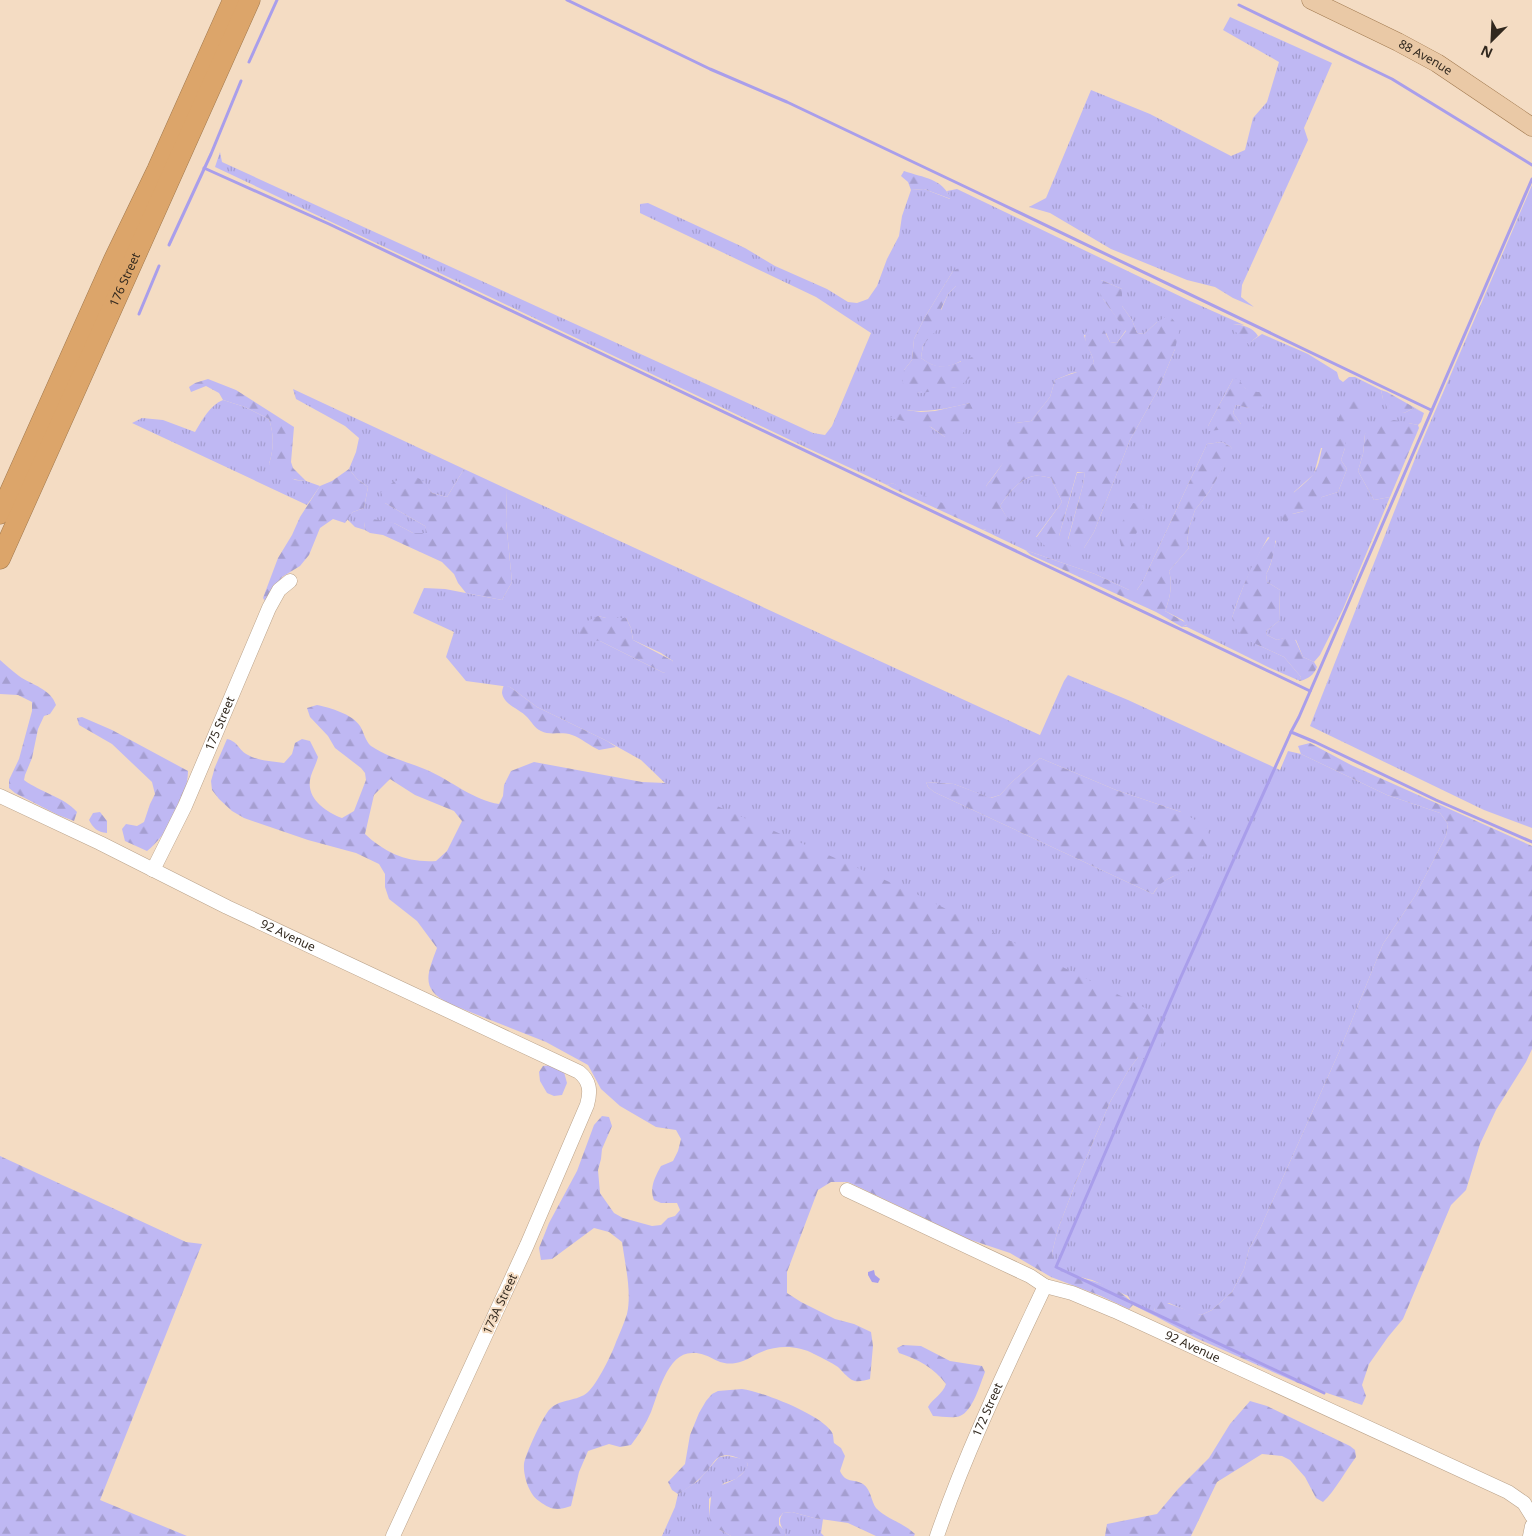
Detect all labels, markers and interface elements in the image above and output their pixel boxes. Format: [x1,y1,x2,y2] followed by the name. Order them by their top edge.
[1467,15,1517,65] north arrow
[1396,35,1456,79] street label: 88 Avenue
[1477,41,1496,63] text: N
[105,249,144,309] street label: 176 Street
[200,693,239,753] street label: 175 Street
[258,915,319,955] street label: 92 Avenue
[478,1270,521,1337] street label: 173A Street
[1162,1326,1223,1366] street label: 92 Avenue
[968,1379,1007,1439] street label: 172 Street

